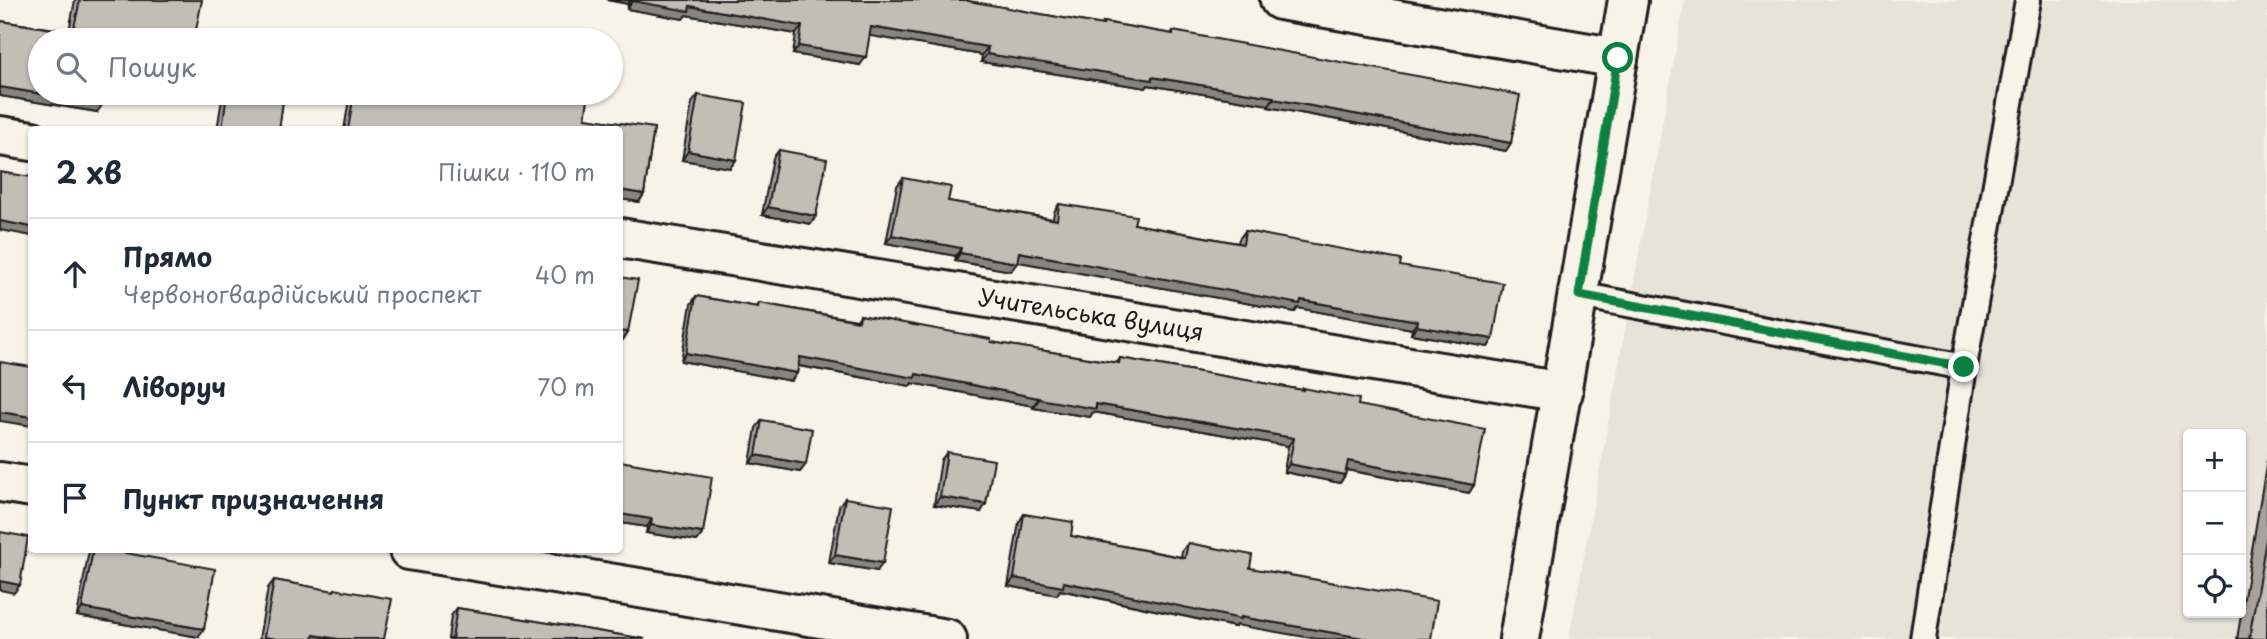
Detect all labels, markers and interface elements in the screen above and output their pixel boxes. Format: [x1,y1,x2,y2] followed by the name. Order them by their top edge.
[28,28,623,105] search box
[1602,42,1633,73] route start
[108,47,196,86] text: Пошук
[52,48,90,86] icon: search
[56,149,122,194] text: 2 хв
[438,154,595,189] text: Пішки · 110 m
[123,237,212,276] text: Прямо
[56,255,94,293] icon: ahead
[535,257,595,292] text: 40 m
[123,276,481,311] text: Червоногвардійський проспект
[976,278,1206,349] street label: Учительська вулиця
[1948,351,1979,382] route end
[56,367,94,405] icon: left
[123,367,226,406] text: Ліворуч
[537,369,595,404] text: 70 m
[2183,429,2246,618] map controls
[2183,429,2246,492] button: +
[56,479,94,517] icon: arrive
[123,479,384,518] text: Пункт призначення
[2183,492,2246,555] button: −
[2183,555,2246,618] button: locate

